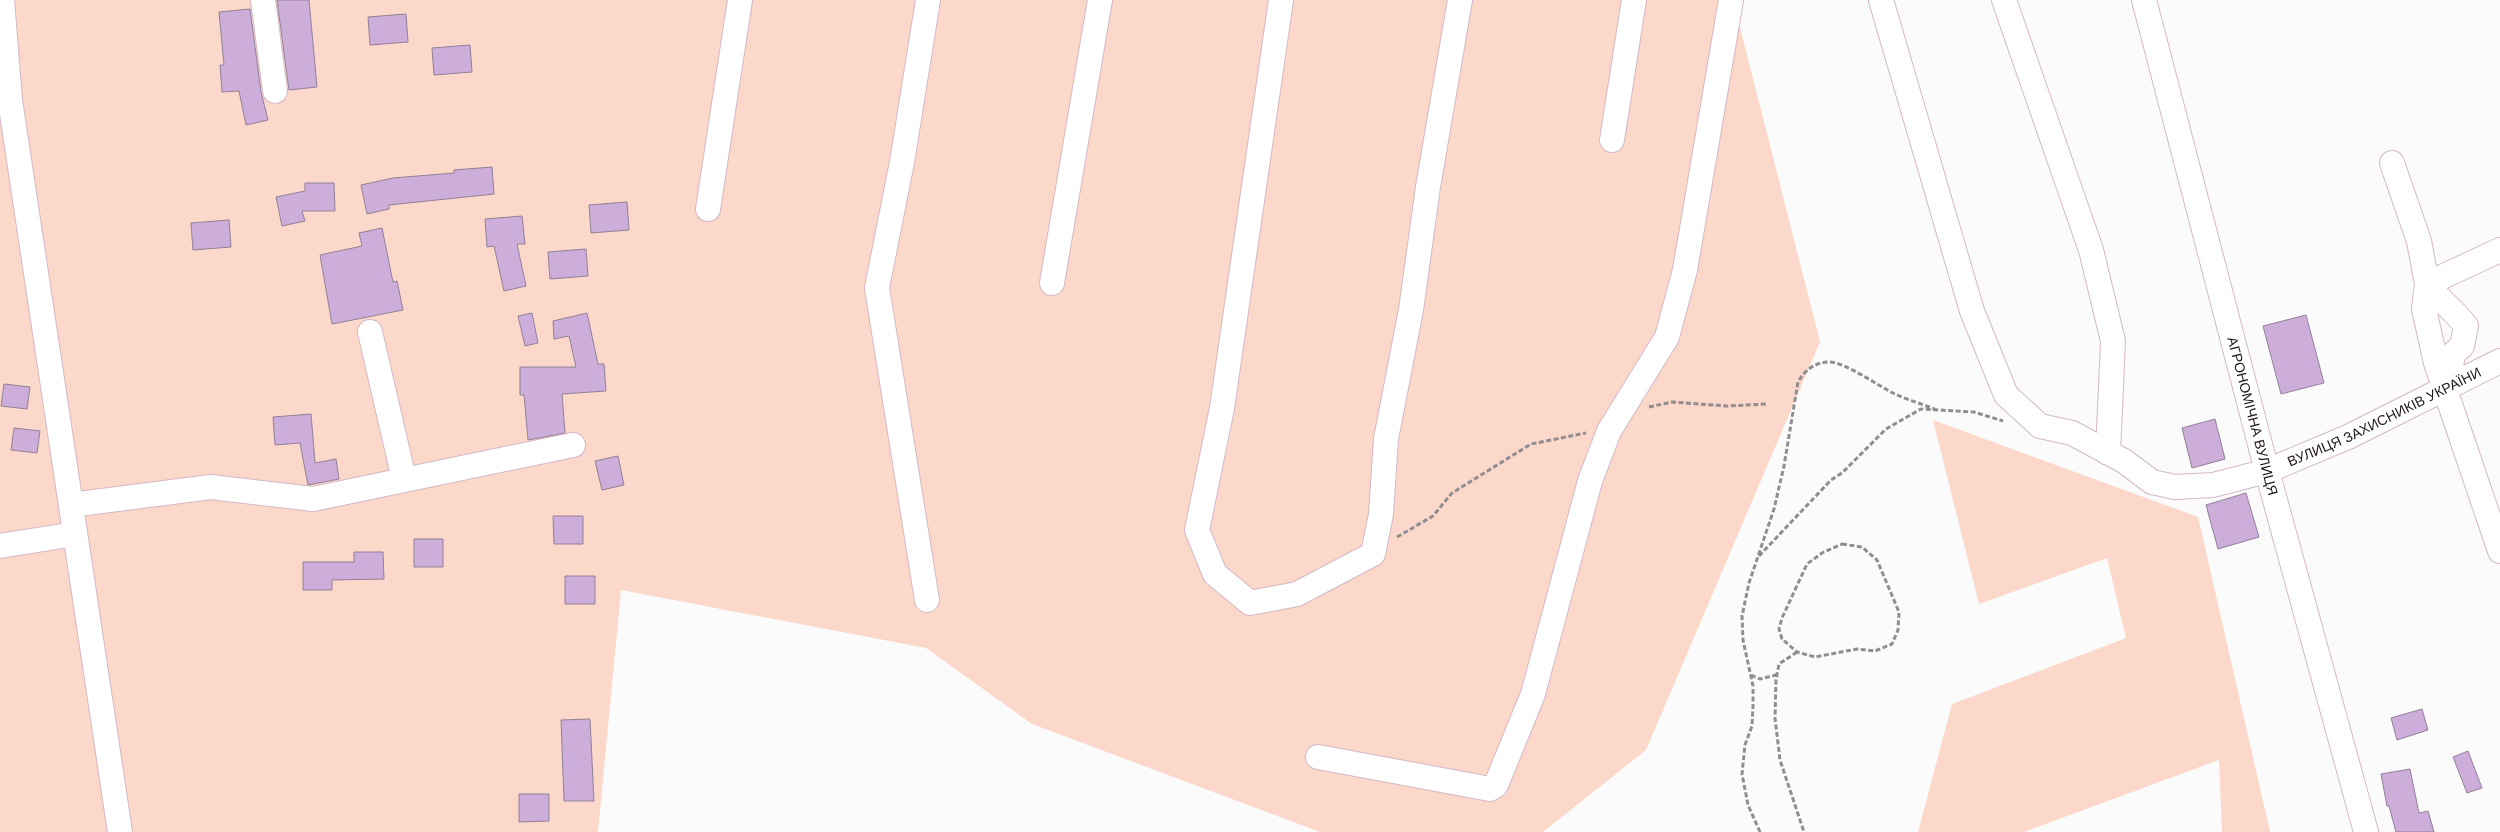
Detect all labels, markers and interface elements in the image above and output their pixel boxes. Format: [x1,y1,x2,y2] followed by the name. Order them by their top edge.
[2224,335,2281,497] street label: АГРОНОМІЧНА ВУЛИЦЯ
[2285,364,2484,470] street label: ВУЛИЦЯ ЗАХИСНИКІВ УКРАЇНИ

